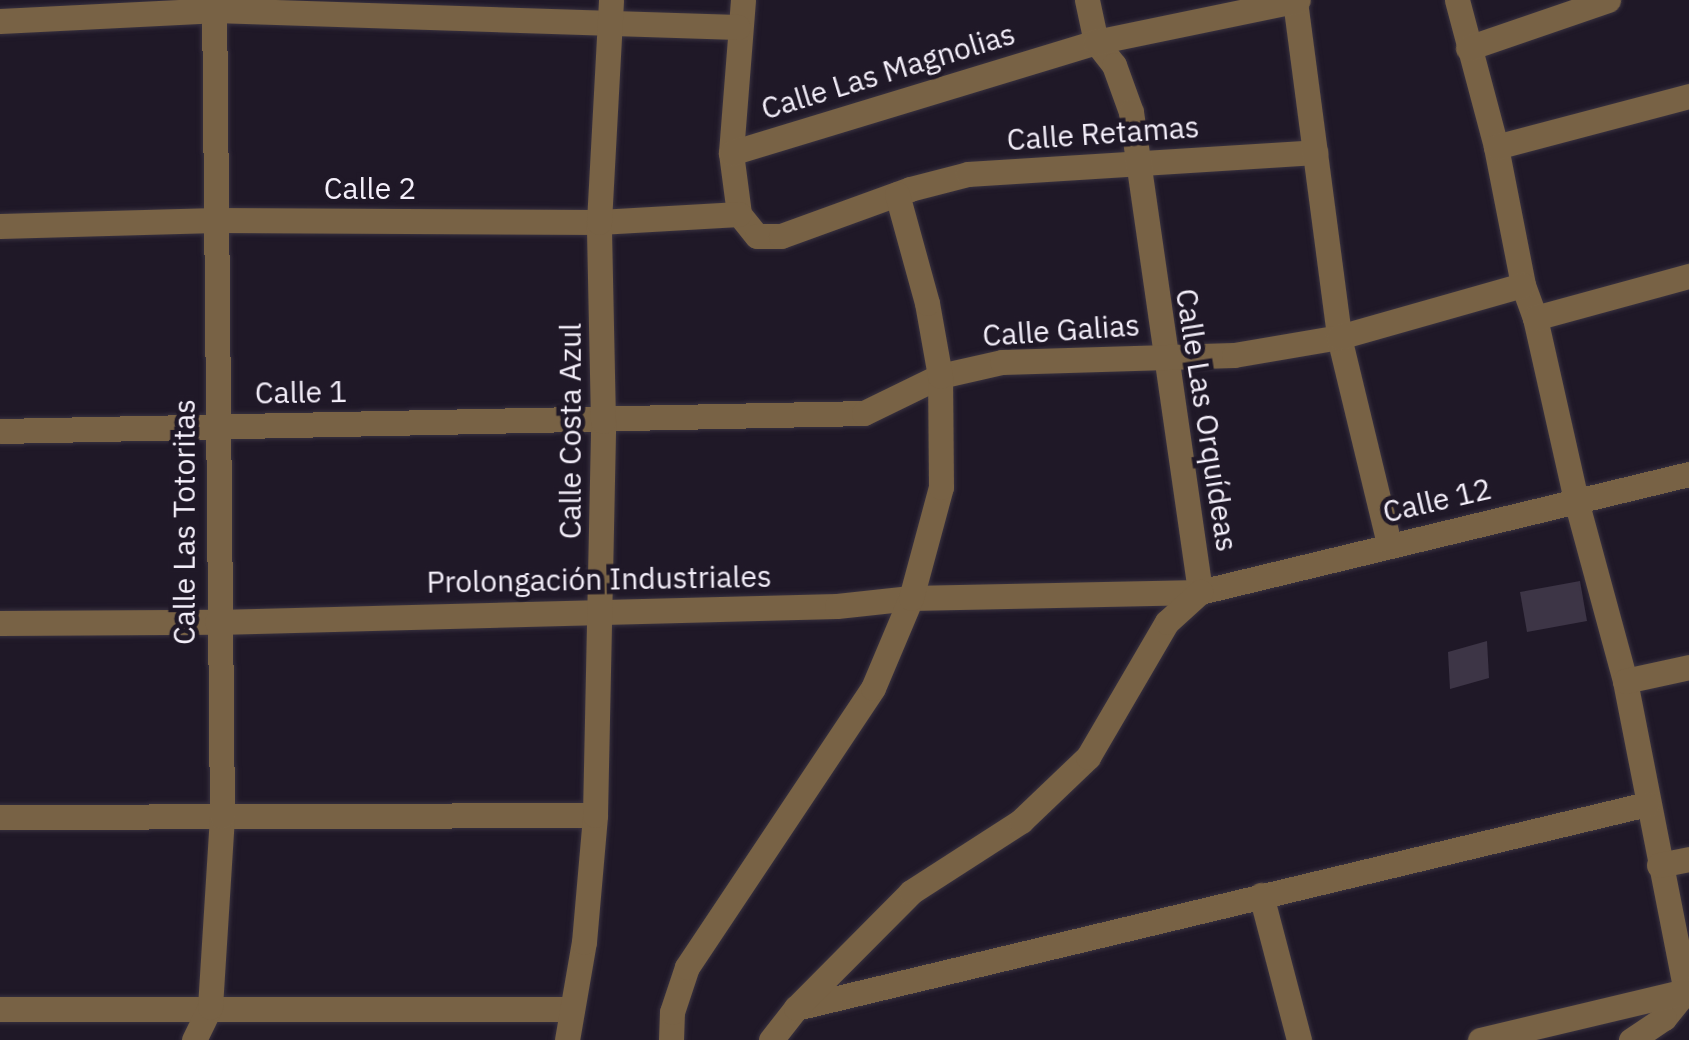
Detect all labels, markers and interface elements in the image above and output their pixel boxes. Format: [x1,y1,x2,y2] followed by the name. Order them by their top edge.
[757,15,1019,127] street label: Calle Las Magnolias
[1005,108,1201,158] street label: Calle Retamas
[324,170,416,206] street label: Calle 2
[1168,286,1246,554] street label: Calle Las Orquídeas
[981,307,1141,353] street label: Calle Galias
[552,323,588,539] street label: Calle Costa Azul
[255,373,347,411] street label: Calle 1
[166,399,202,645] street label: Calle Las Totoritas
[1379,470,1495,530] street label: Calle 12
[426,558,772,600] street label: Prolongación Industriales

